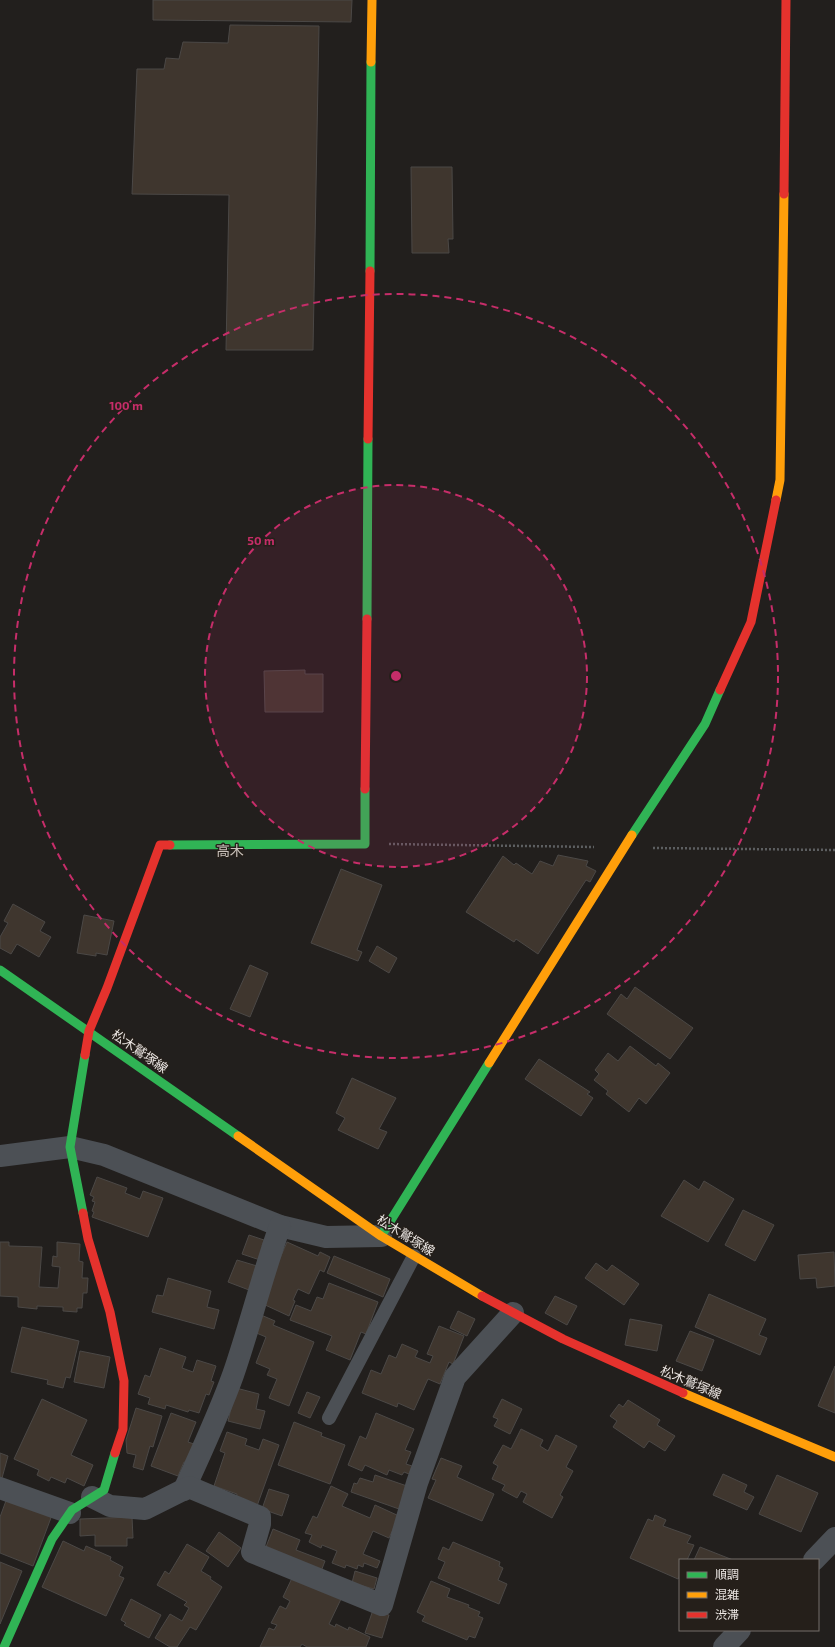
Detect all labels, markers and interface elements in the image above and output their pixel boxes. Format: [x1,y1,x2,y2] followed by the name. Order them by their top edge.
[109,398,143,412] text: 100 m
[247,533,275,547] text: 50 m
[389,669,403,683] centre of rings
[216,842,244,859] district label: 高木
[109,1026,171,1076] street label: 松木鷲塚線
[374,1211,438,1259] street label: 松木鷲塚線
[658,1362,724,1402] street label: 松木鷲塚線
[679,1559,819,1631] legend
[715,1567,739,1581] text: 順調
[715,1587,739,1601] text: 混雑
[715,1607,739,1621] text: 渋滞

